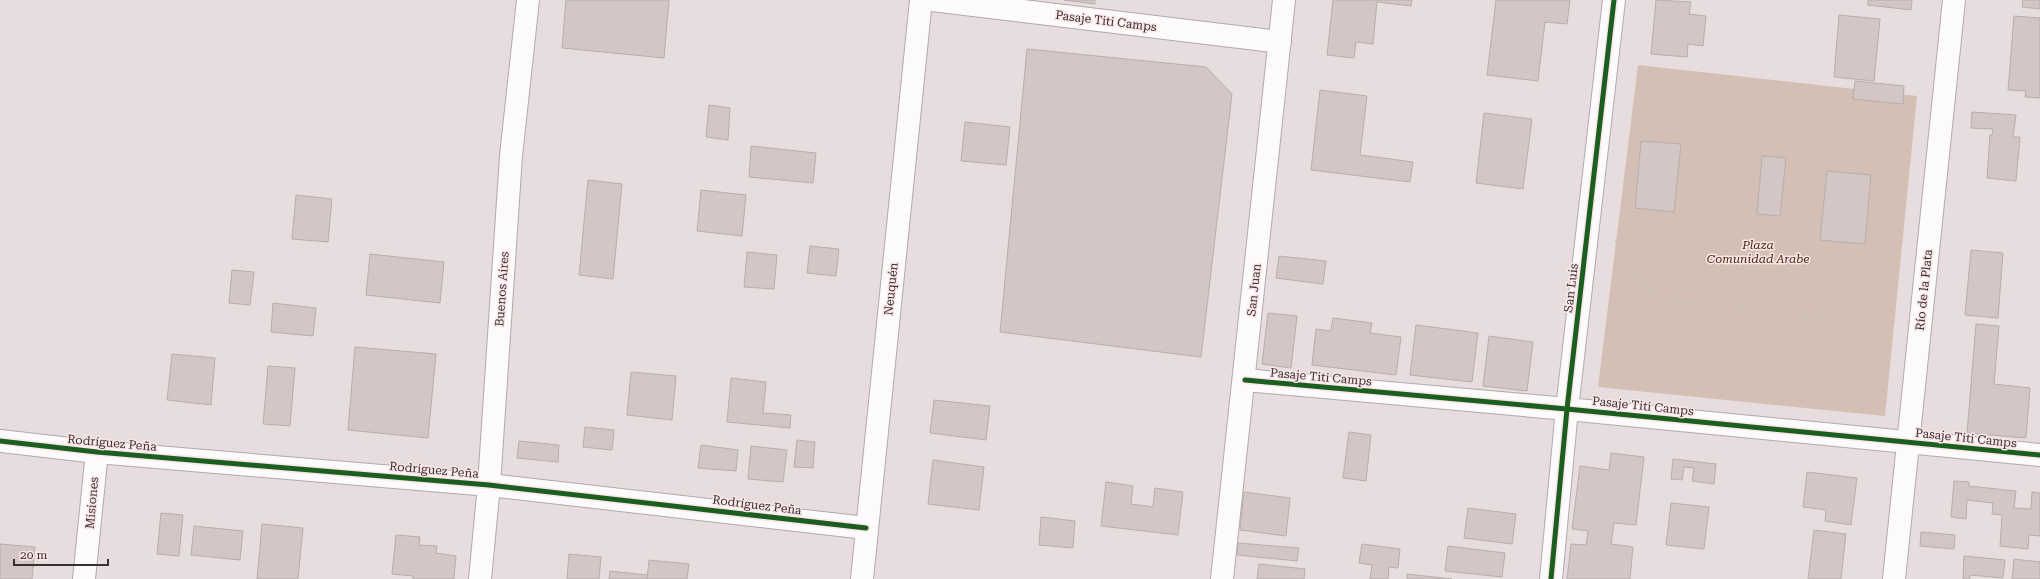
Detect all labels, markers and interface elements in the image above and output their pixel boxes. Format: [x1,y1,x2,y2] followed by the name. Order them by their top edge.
[1055,8,1158,34] street label: Pasaje Titi Camps
[1707,238,1809,266] park label: Plaza Comunidad Arabe
[1913,248,1935,331] street label: Río de la Plata
[492,251,512,327] street label: Buenos Aires
[881,262,901,316] street label: Neuquén
[1561,262,1581,313] street label: San Luis
[1244,263,1264,317] street label: San Juan
[1270,366,1373,388] street label: Pasaje Titi Camps
[1592,394,1695,418] street label: Pasaje Titi Camps
[1915,426,2018,450] street label: Pasaje Titi Camps
[67,432,158,454] street label: Rodríguez Peña
[389,459,480,481] street label: Rodríguez Peña
[83,476,101,530] street label: Misiones
[712,493,803,517] street label: Rodríguez Peña
[14,541,108,567] scale bar
[20,548,47,562] text: 20 m

